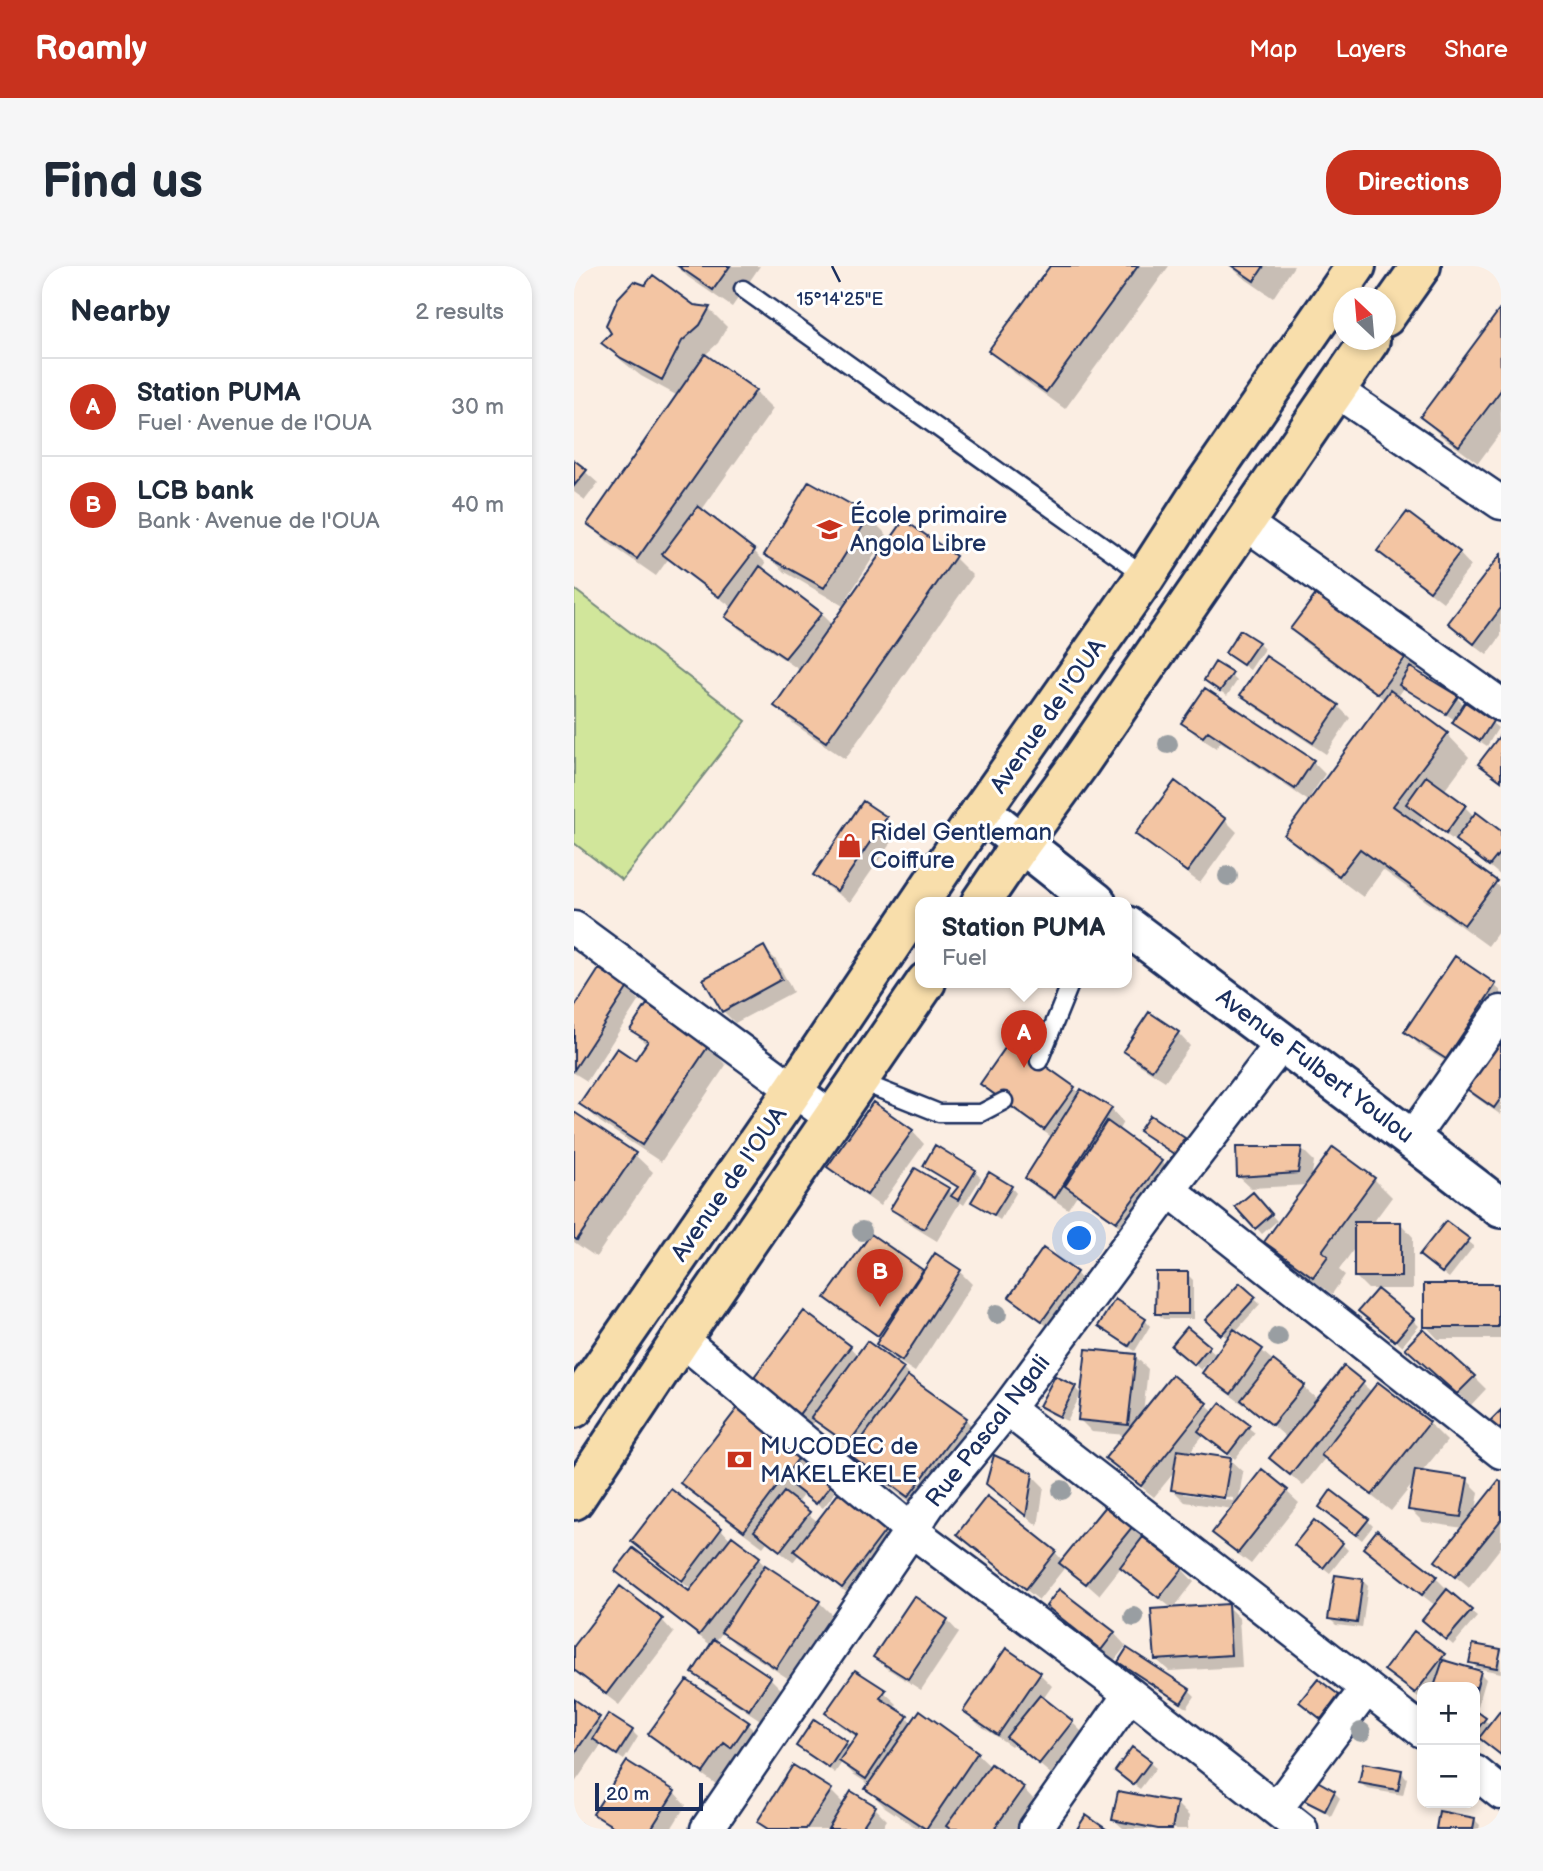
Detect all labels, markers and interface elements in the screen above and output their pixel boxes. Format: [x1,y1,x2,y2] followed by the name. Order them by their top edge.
[35,29,147,69] text: Roamly
[1249,35,1297,64] text: Map
[1335,35,1406,64] text: Layers
[1444,35,1508,64] text: Share
[1326,150,1501,215] button: Directions
[42,153,203,212] text: Find us
[1333,287,1396,350] north arrow
[797,289,884,310] text: 15°14'25"E
[70,294,170,330] text: Nearby
[415,298,504,326] text: 2 results
[137,378,301,409] text: Station PUMA
[86,393,100,421] text: A
[451,393,504,421] text: 30 m
[137,409,372,437] text: Fuel · Avenue de l'OUA
[137,476,254,507] text: LCB bank
[85,491,101,519] text: B
[451,491,504,519] text: 40 m
[850,500,1007,558] place label: École primaire Angola Libre
[137,507,380,535] text: Bank · Avenue de l'OUA
[816,515,844,543] school or university icon: École primaire Angola Libre
[984,633,1112,799] street label: Avenue de l'OUA
[870,818,1052,875] place label: Ridel Gentleman Coiffure
[836,832,864,860] shop icon: Ridel Gentleman Coiffure
[915,897,1132,988] popup
[942,913,1105,944] text: Station PUMA
[942,944,987,972] text: Fuel
[1211,982,1419,1150] street label: Avenue Fulbert Youlou
[1001,1010,1047,1068] pin: A
[665,1101,793,1267] street label: Avenue de l'OUA
[1062,1221,1096,1255] your location
[857,1249,903,1307] pin: B
[919,1349,1057,1513] street label: Rue Pascal Ngali
[760,1432,918,1489] place label: MUCODEC de MAKELEKELE
[726,1446,754,1474] bank icon: MUCODEC de MAKELEKELE
[1417,1682,1480,1808] map controls
[1417,1682,1480,1745] button: +
[1417,1745,1480,1808] button: −
[595,1780,704,1812] scale bar
[606,1783,649,1806] text: 20 m

